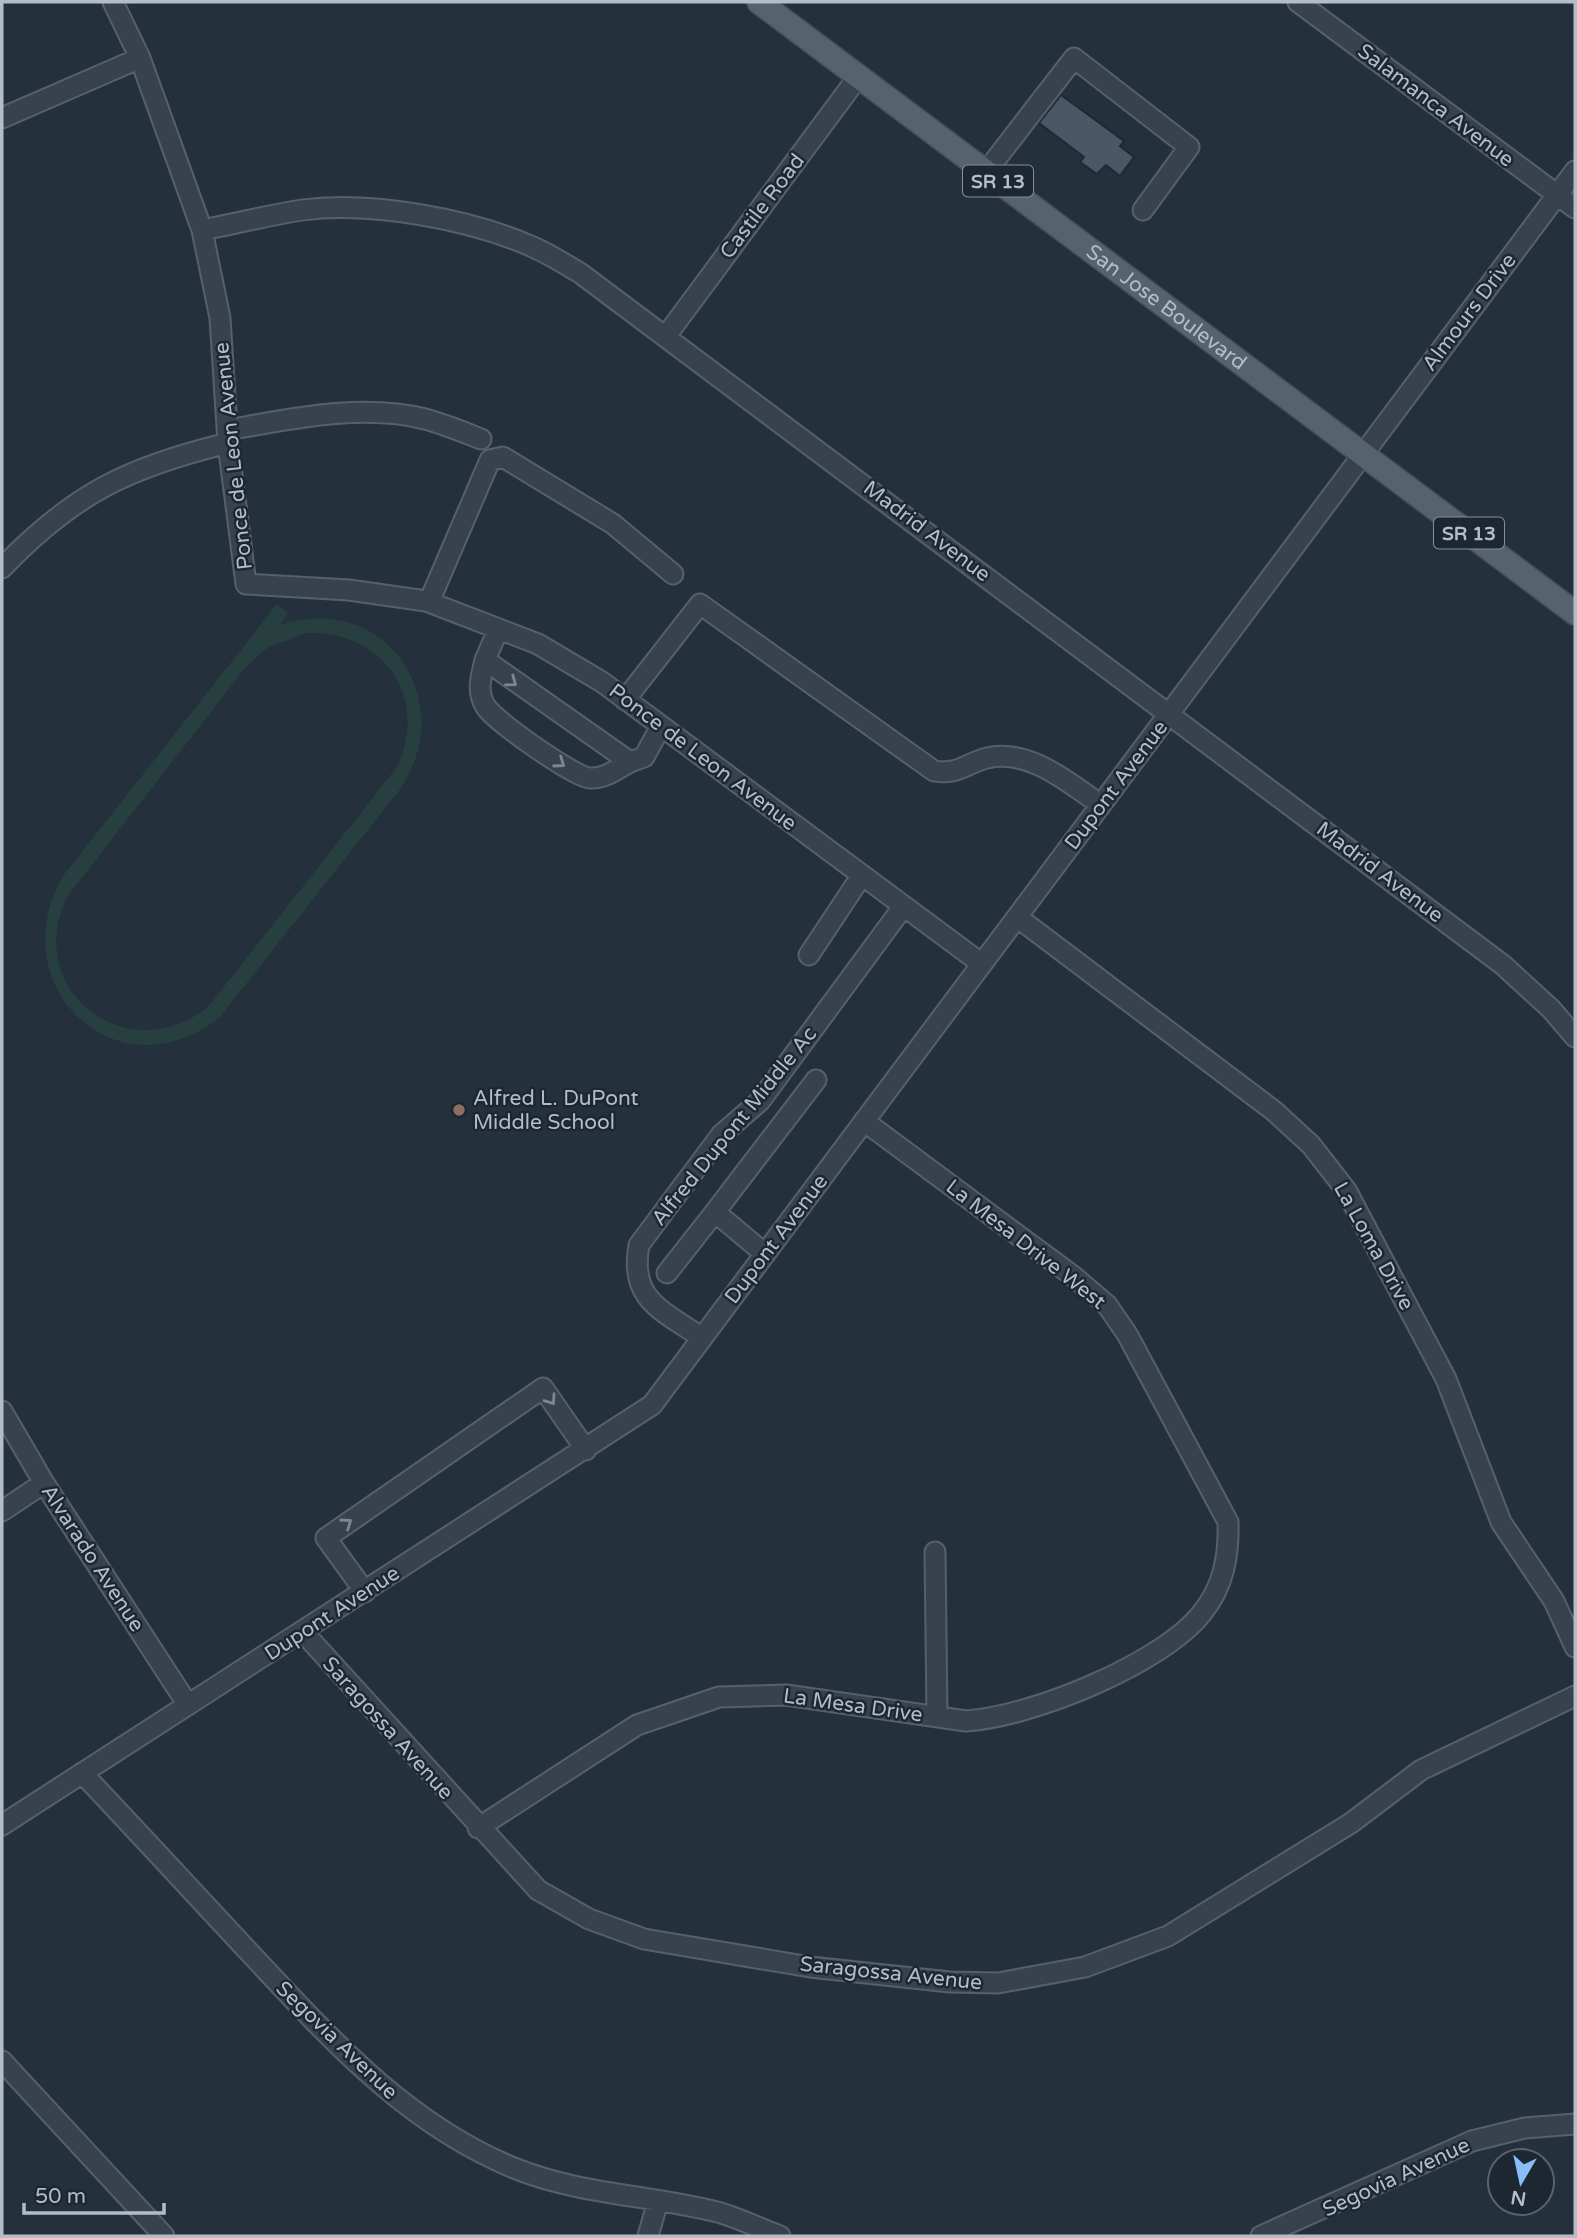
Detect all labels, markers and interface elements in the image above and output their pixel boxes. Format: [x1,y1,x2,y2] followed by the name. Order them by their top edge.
[1353,38,1519,172] street label: Salamanca Avenue
[715,149,810,264] street label: Castile Road
[963,166,1033,196] road number: SR 13
[1081,239,1251,376] street label: San Jose Boulevard
[1417,248,1522,376] street label: Almours Drive
[209,341,258,571] street label: Ponce de Leon Avenue
[858,476,995,587] street label: Madrid Avenue
[1434,518,1504,548] road number: SR 13
[504,674,517,686] one-way arrow
[604,679,802,836] street label: Ponce de Leon Avenue
[1060,716,1173,855] street label: Dupont Avenue
[552,755,565,767] one-way arrow
[1311,817,1448,928] street label: Madrid Avenue
[646,1022,822,1231] street label: Alfred Dupont Middle Ac
[473,1086,638,1135] place label: Alfred L. DuPont Middle School
[451,1102,467,1118] marker: Alfred L. DuPont Middle School
[720,1170,833,1309] street label: Dupont Avenue
[941,1174,1111,1315] street label: La Mesa Drive West
[1328,1178,1419,1315] street label: La Loma Drive
[543,1392,555,1405] one-way arrow
[36,1480,149,1636] street label: Alvarado Avenue
[339,1519,352,1531] one-way arrow
[260,1561,404,1666] street label: Dupont Avenue
[317,1652,458,1805] street label: Saragossa Avenue
[782,1683,924,1728] street label: La Mesa Drive
[799,1951,983,1996] street label: Saragossa Avenue
[271,1976,403,2105] street label: Segovia Avenue
[1319,2132,1474,2222] street label: Segovia Avenue
[1486,2147,1556,2217] north arrow
[24,2172,164,2216] scale bar
[35,2184,86,2209] text: 50 m
[1509,2186,1528,2210] text: N

